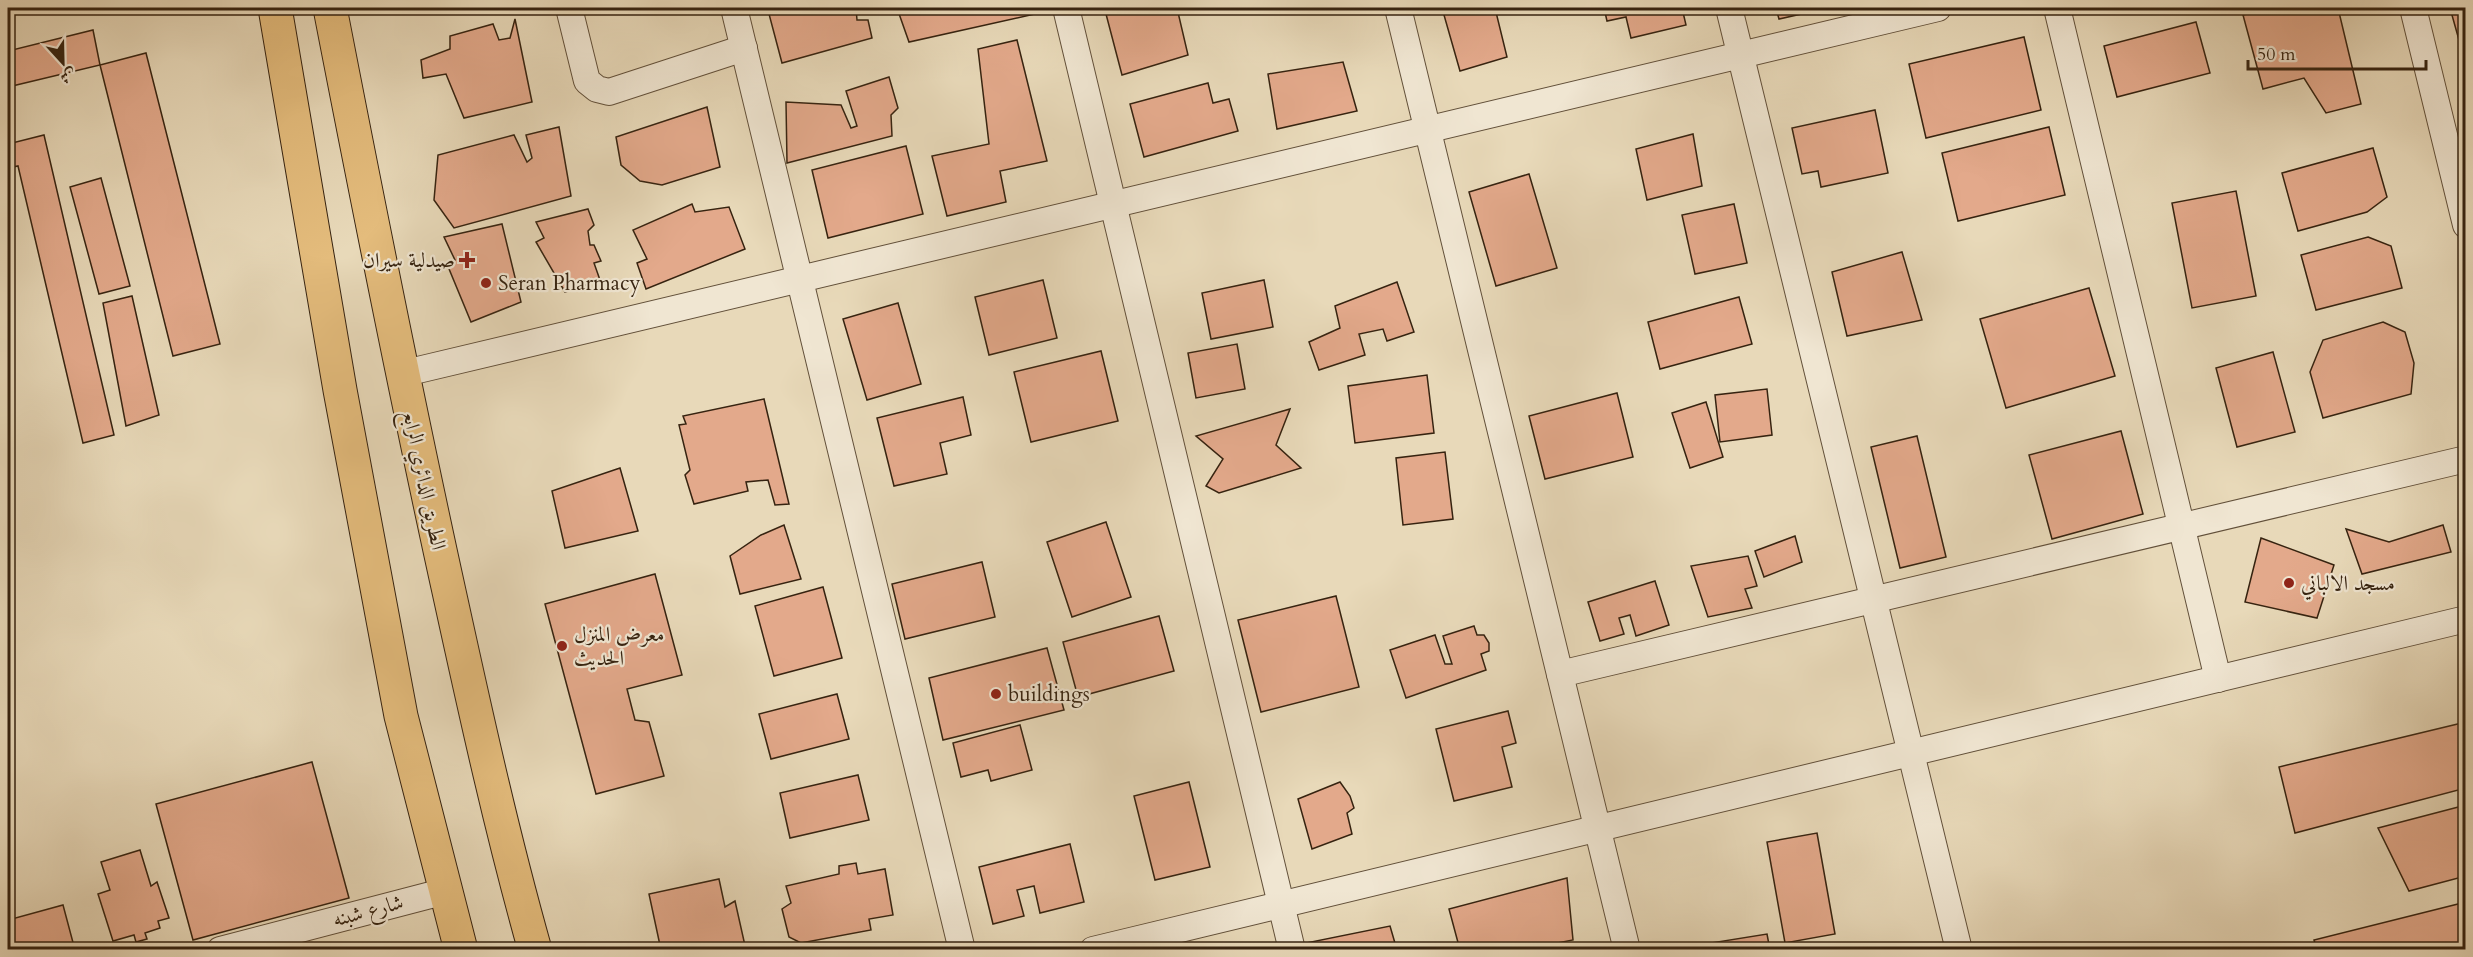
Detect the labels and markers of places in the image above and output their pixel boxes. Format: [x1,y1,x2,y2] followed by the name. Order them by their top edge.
[363,246,455,275] place label: صيدلية سيران
[460,253,474,267] marker: صيدلية سيران
[498,269,641,298] place label: Seran Pharmacy
[479,276,493,290] marker: Seran Pharmacy
[2301,569,2395,600] place label: مسجد الالباني
[2282,576,2296,590] marker: مسجد الالباني
[574,620,664,673] place label: معرض المنزل الحديث
[555,639,569,653] marker: معرض المنزل الحديث
[1008,680,1090,709] place label: buildings
[989,687,1003,701] marker: buildings

